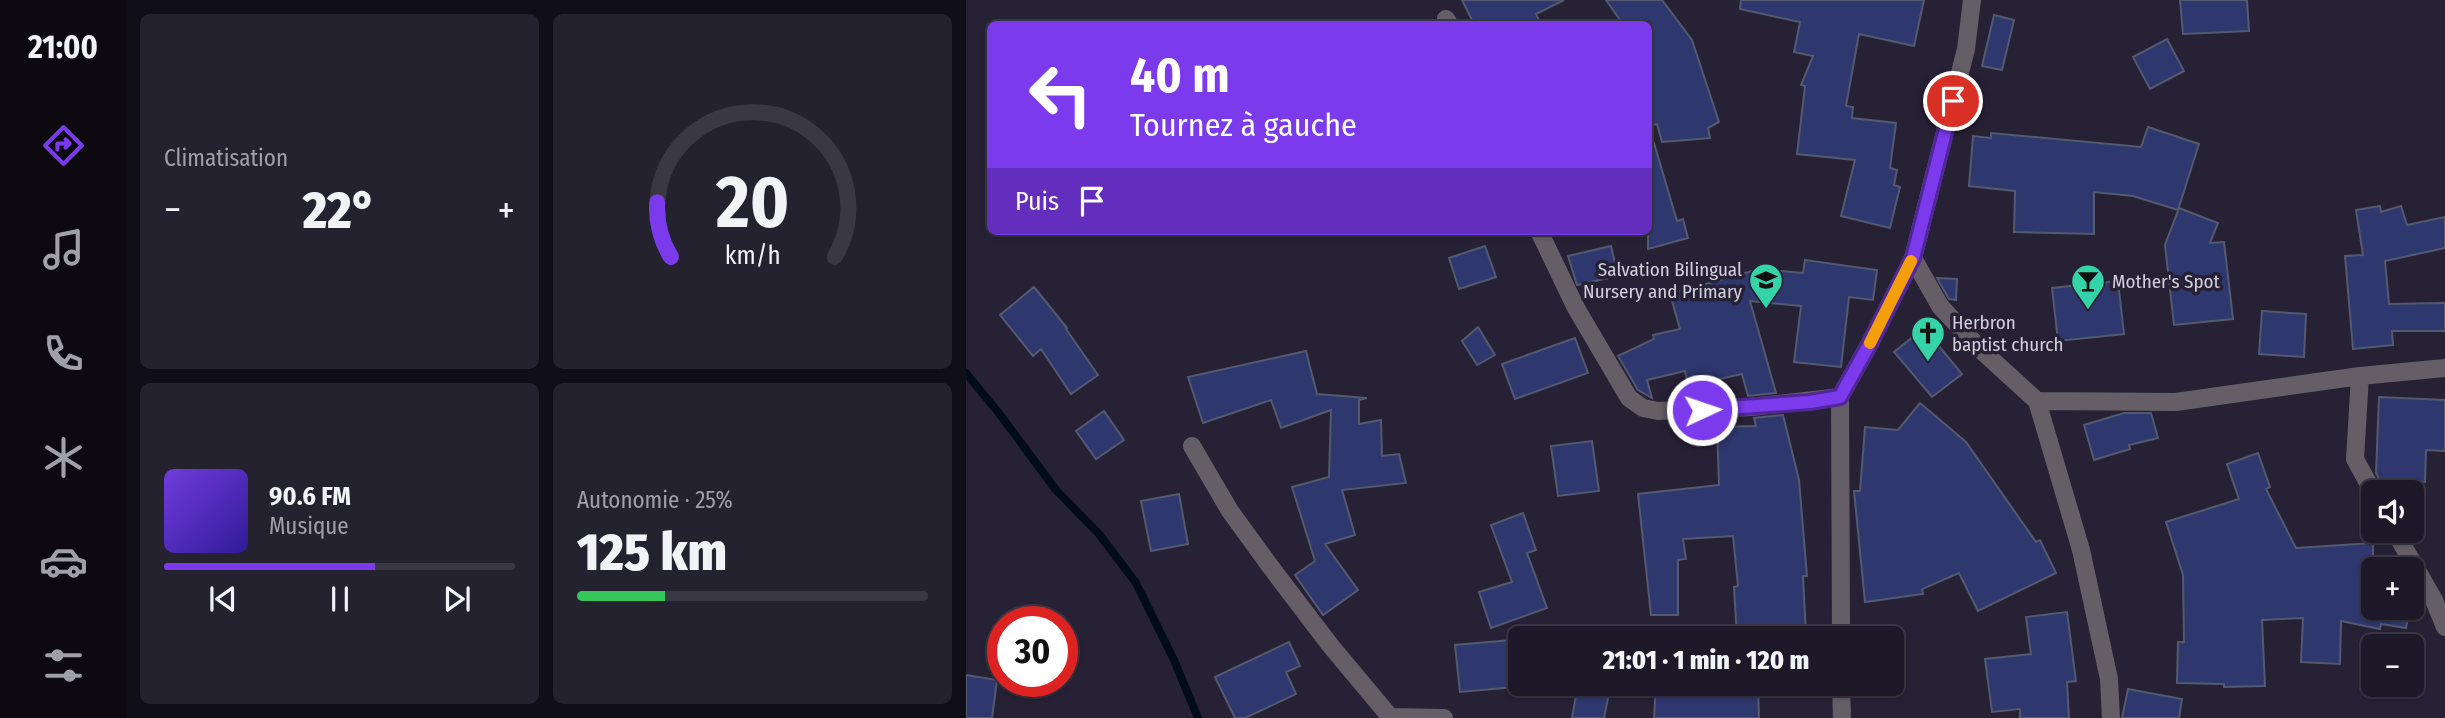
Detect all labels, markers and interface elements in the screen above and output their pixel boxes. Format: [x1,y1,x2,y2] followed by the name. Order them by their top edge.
[28,28,98,66] text: 21:00
[1130,46,1230,105] text: 40 m
[1015,49,1106,140] icon: left
[1923,71,1983,131] pin
[1934,82,1972,120] icon: arrive
[1130,106,1357,144] text: Tournez à gauche
[39,121,88,170] icon: directions
[164,144,288,172] text: Climatisation
[715,160,789,247] text: 20
[303,179,376,242] text: 22°
[1073,182,1111,220] icon: arrive
[1015,186,1059,217] text: Puis
[164,187,181,233] text: −
[498,187,515,233] text: +
[39,225,88,274] icon: music
[725,241,780,271] text: km/h
[1583,258,1743,303] place label: Salvation Bilingual Nursery and Primary
[1747,261,1785,310] school or university icon: Salvation Bilingual Nursery and Primary
[2069,262,2107,311] bar icon: Mother's Spot
[2112,270,2221,293] place label: Mother's Spot
[1952,311,2063,356] place label: Herbron baptist church
[1909,314,1947,363] church icon: Herbron baptist church
[39,329,88,378] icon: phone
[1665,373,1739,447] position arrow
[39,433,88,482] icon: climate
[2361,480,2424,697] map controls
[2361,480,2424,543] button: sound
[269,481,351,512] text: 90.6 FM
[577,486,733,514] text: Autonomie · 25%
[269,512,349,540] text: Musique
[577,521,727,584] text: 125 km
[39,537,88,586] icon: car
[2361,557,2424,620] button: +
[204,580,242,618] icon: previous
[321,580,359,618] icon: pause
[438,580,476,618] icon: next
[987,606,1078,697] speed limit sign: 30
[2361,634,2424,697] button: −
[39,641,88,690] icon: filters
[1603,645,1809,676] text: 21:01 · 1 min · 120 m

